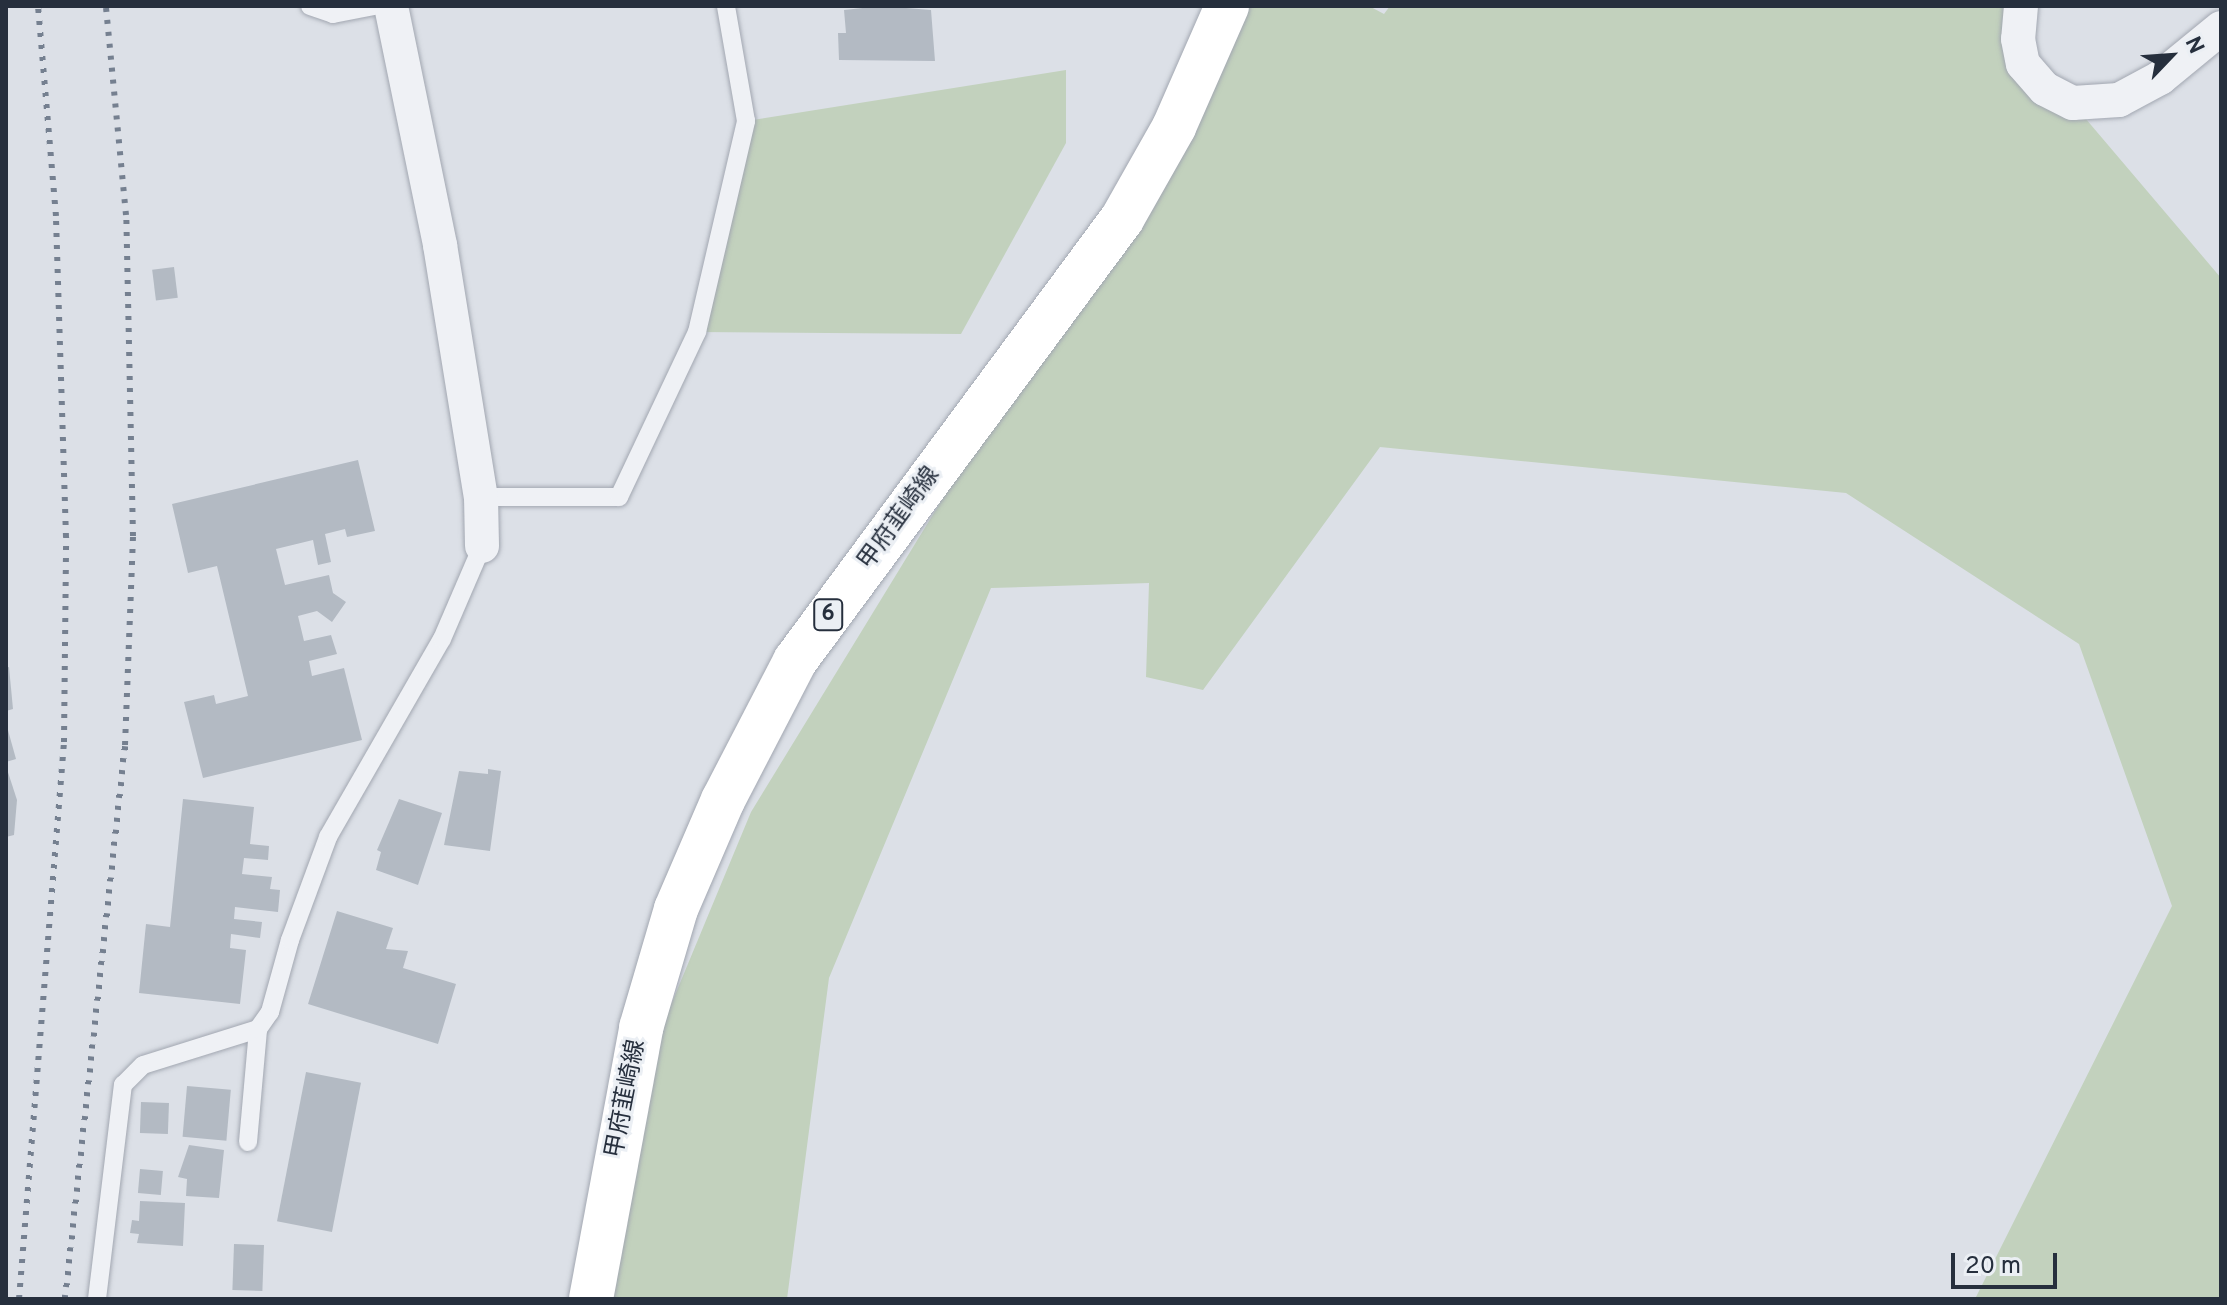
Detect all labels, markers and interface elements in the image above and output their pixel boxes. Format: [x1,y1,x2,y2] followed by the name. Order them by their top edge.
[2131,16,2211,96] north arrow
[2178,33,2209,59] text: N
[853,462,947,576] street label: 甲府韮崎線
[812,597,844,633] road number: 6
[601,1037,653,1161] street label: 甲府韮崎線
[1955,1237,2061,1287] scale bar
[1965,1252,2021,1282] text: 20 m

